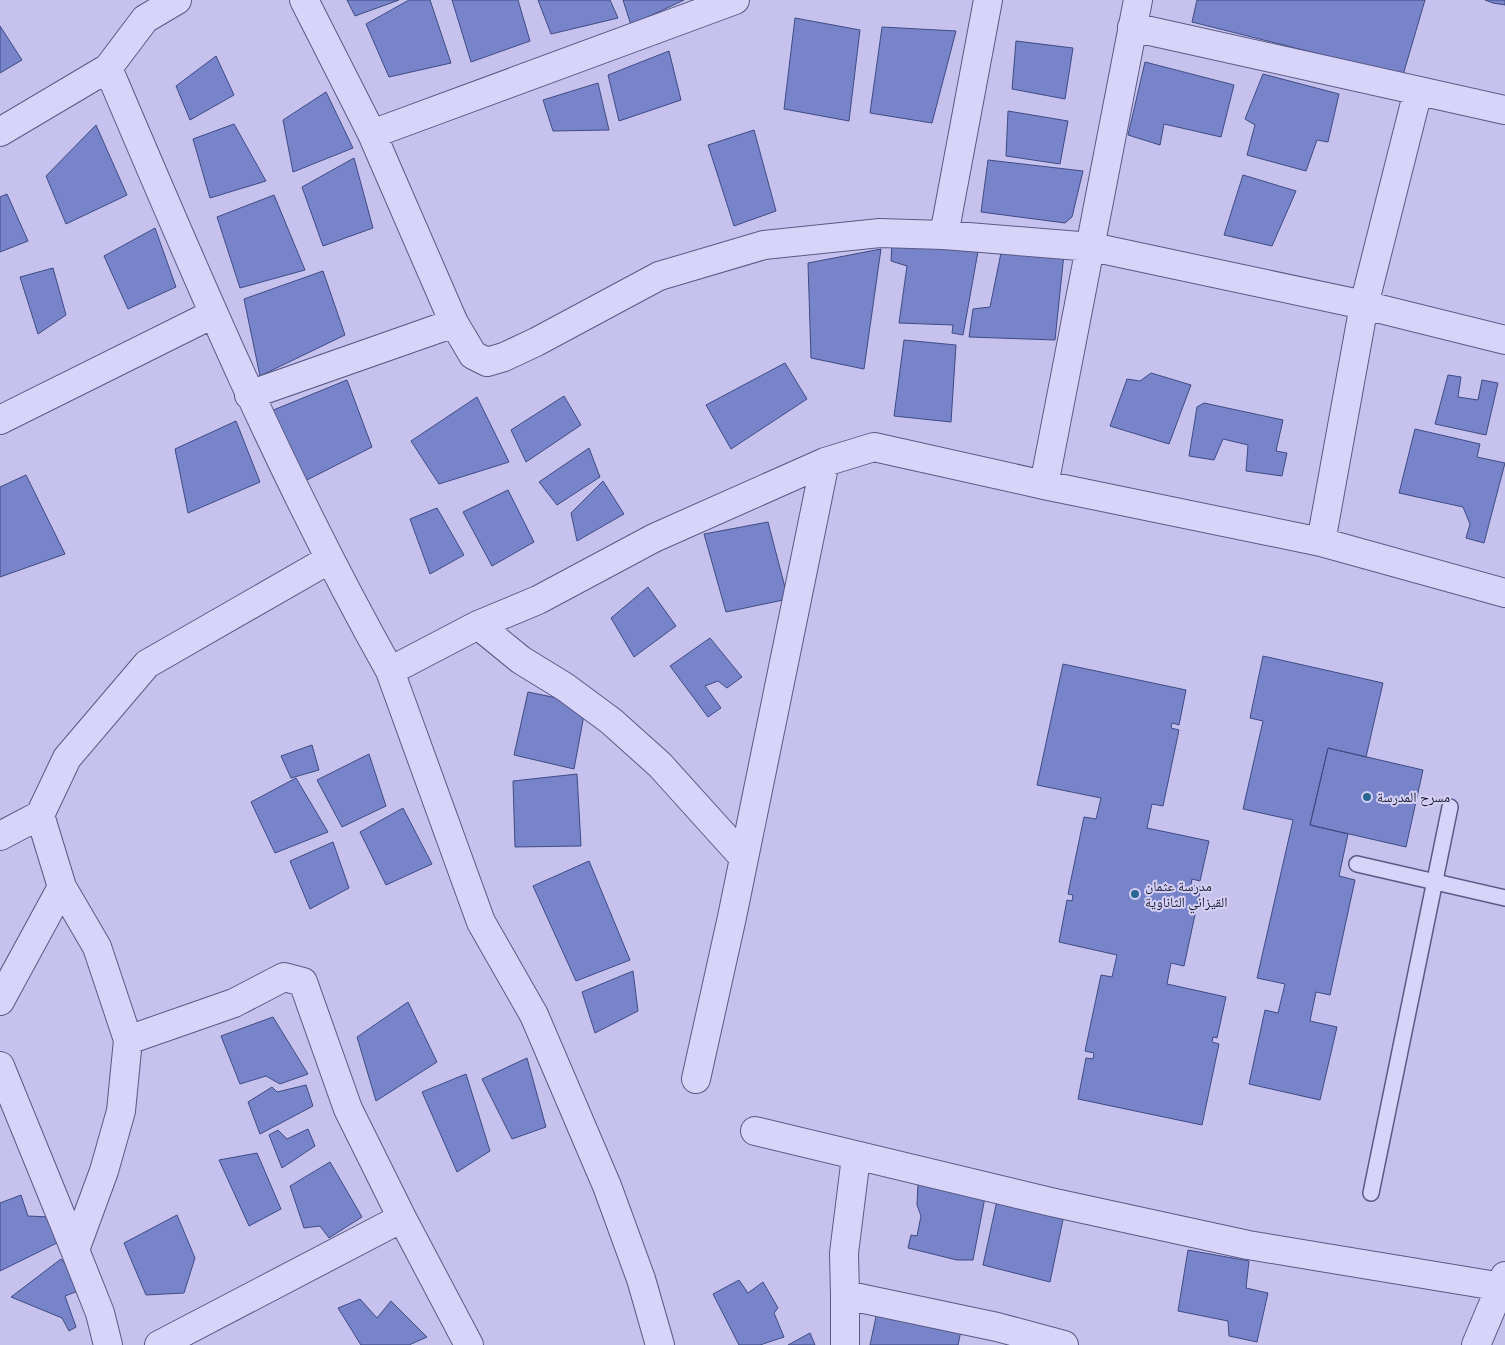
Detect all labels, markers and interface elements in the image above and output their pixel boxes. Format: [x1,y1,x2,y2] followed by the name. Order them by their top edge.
[1377,788,1450,807] place label: مسرح المدرسة
[1361,791,1373,803] marker: مسرح المدرسة
[1145,877,1228,914] place label: مدرسة عثمان القيزاني الثاناوية
[1129,888,1141,900] marker: مدرسة عثمان القيزاني الثاناوية

